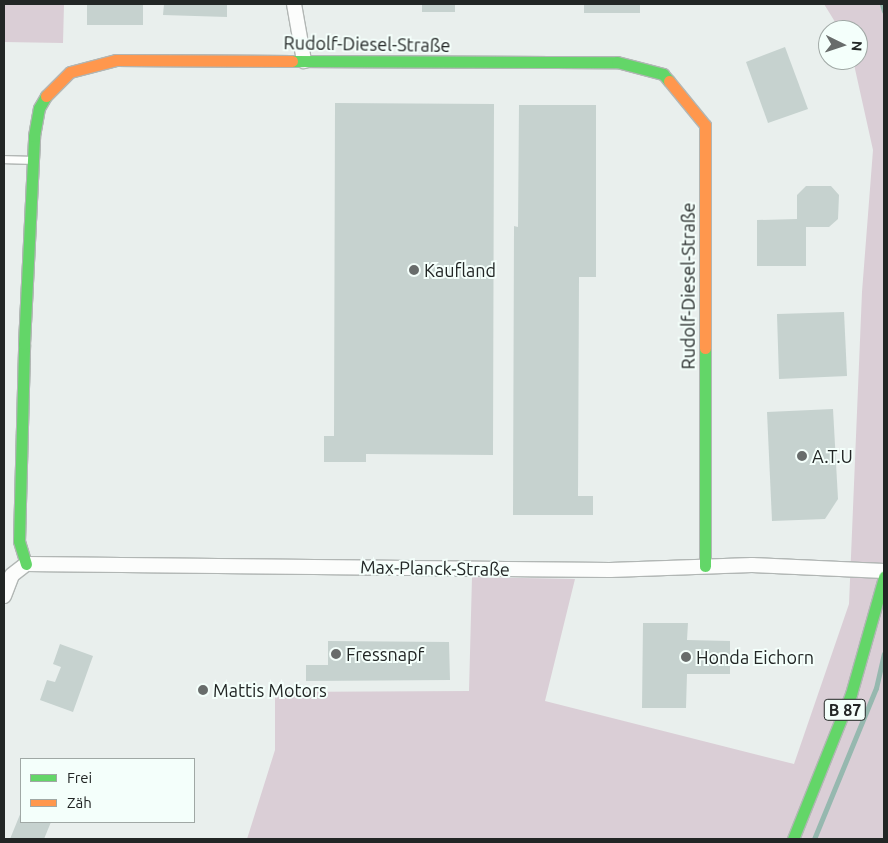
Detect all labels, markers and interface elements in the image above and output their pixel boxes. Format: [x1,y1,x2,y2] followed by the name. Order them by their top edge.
[818,20,868,70] north arrow
[283,32,451,56] street label: Rudolf-Diesel-Straße
[849,40,865,52] text: N
[677,203,699,369] street label: Rudolf-Diesel-Straße
[424,259,496,281] place label: Kaufland
[408,264,420,276] marker: Kaufland
[812,445,853,467] place label: A.T.U
[796,450,808,462] marker: A.T.U
[360,556,510,580] street label: Max-Planck-Straße
[346,643,424,665] place label: Fressnapf
[696,646,814,668] place label: Honda Eichorn
[330,648,342,660] marker: Fressnapf
[680,651,692,663] marker: Honda Eichorn
[213,679,327,701] place label: Mattis Motors
[197,684,209,696] marker: Mattis Motors
[824,696,866,724] road number: B 87
[20,758,195,823] legend
[67,769,92,786] text: Frei
[67,794,92,811] text: Zäh

